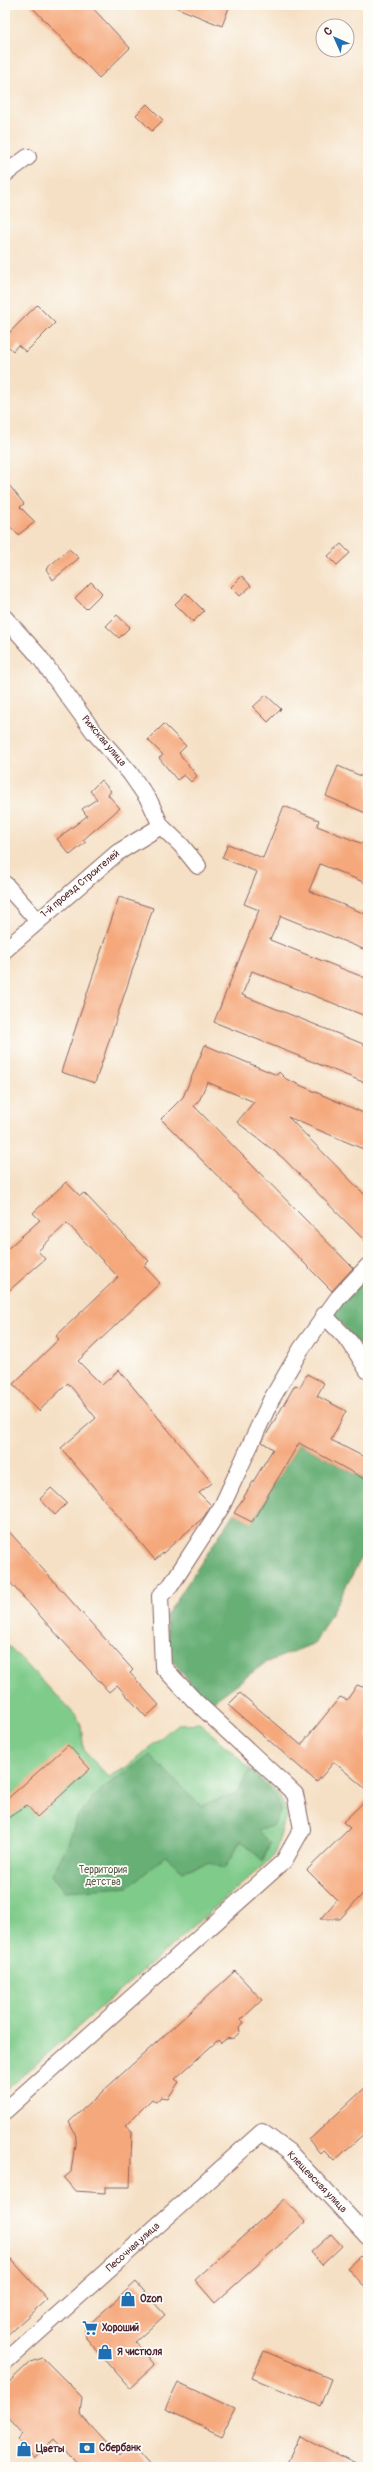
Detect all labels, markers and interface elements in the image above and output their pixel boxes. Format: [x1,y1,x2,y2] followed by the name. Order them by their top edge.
[315,18,355,58] north arrow
[321,24,335,38] text: С
[79,713,129,769] street label: Рижская улица
[38,847,122,920] street label: 1-й проезд Строителей
[79,1864,128,1888] park label: Территория детства
[285,2149,350,2215] street label: Клещевская улица
[104,2220,162,2274] street label: Песочная улица
[119,2290,137,2308] shop icon: Ozon
[140,2293,163,2305] place label: Ozon
[81,2319,99,2337] supermarket icon: Хороший
[102,2322,139,2334] place label: Хороший
[96,2343,114,2361] shop icon: Я чистюля
[117,2346,162,2358] place label: Я чистюля
[78,2439,96,2457] bank icon: Сбербанк
[15,2440,33,2458] shop icon: Цветы
[99,2442,142,2454] place label: Сбербанк
[36,2443,65,2455] place label: Цветы

